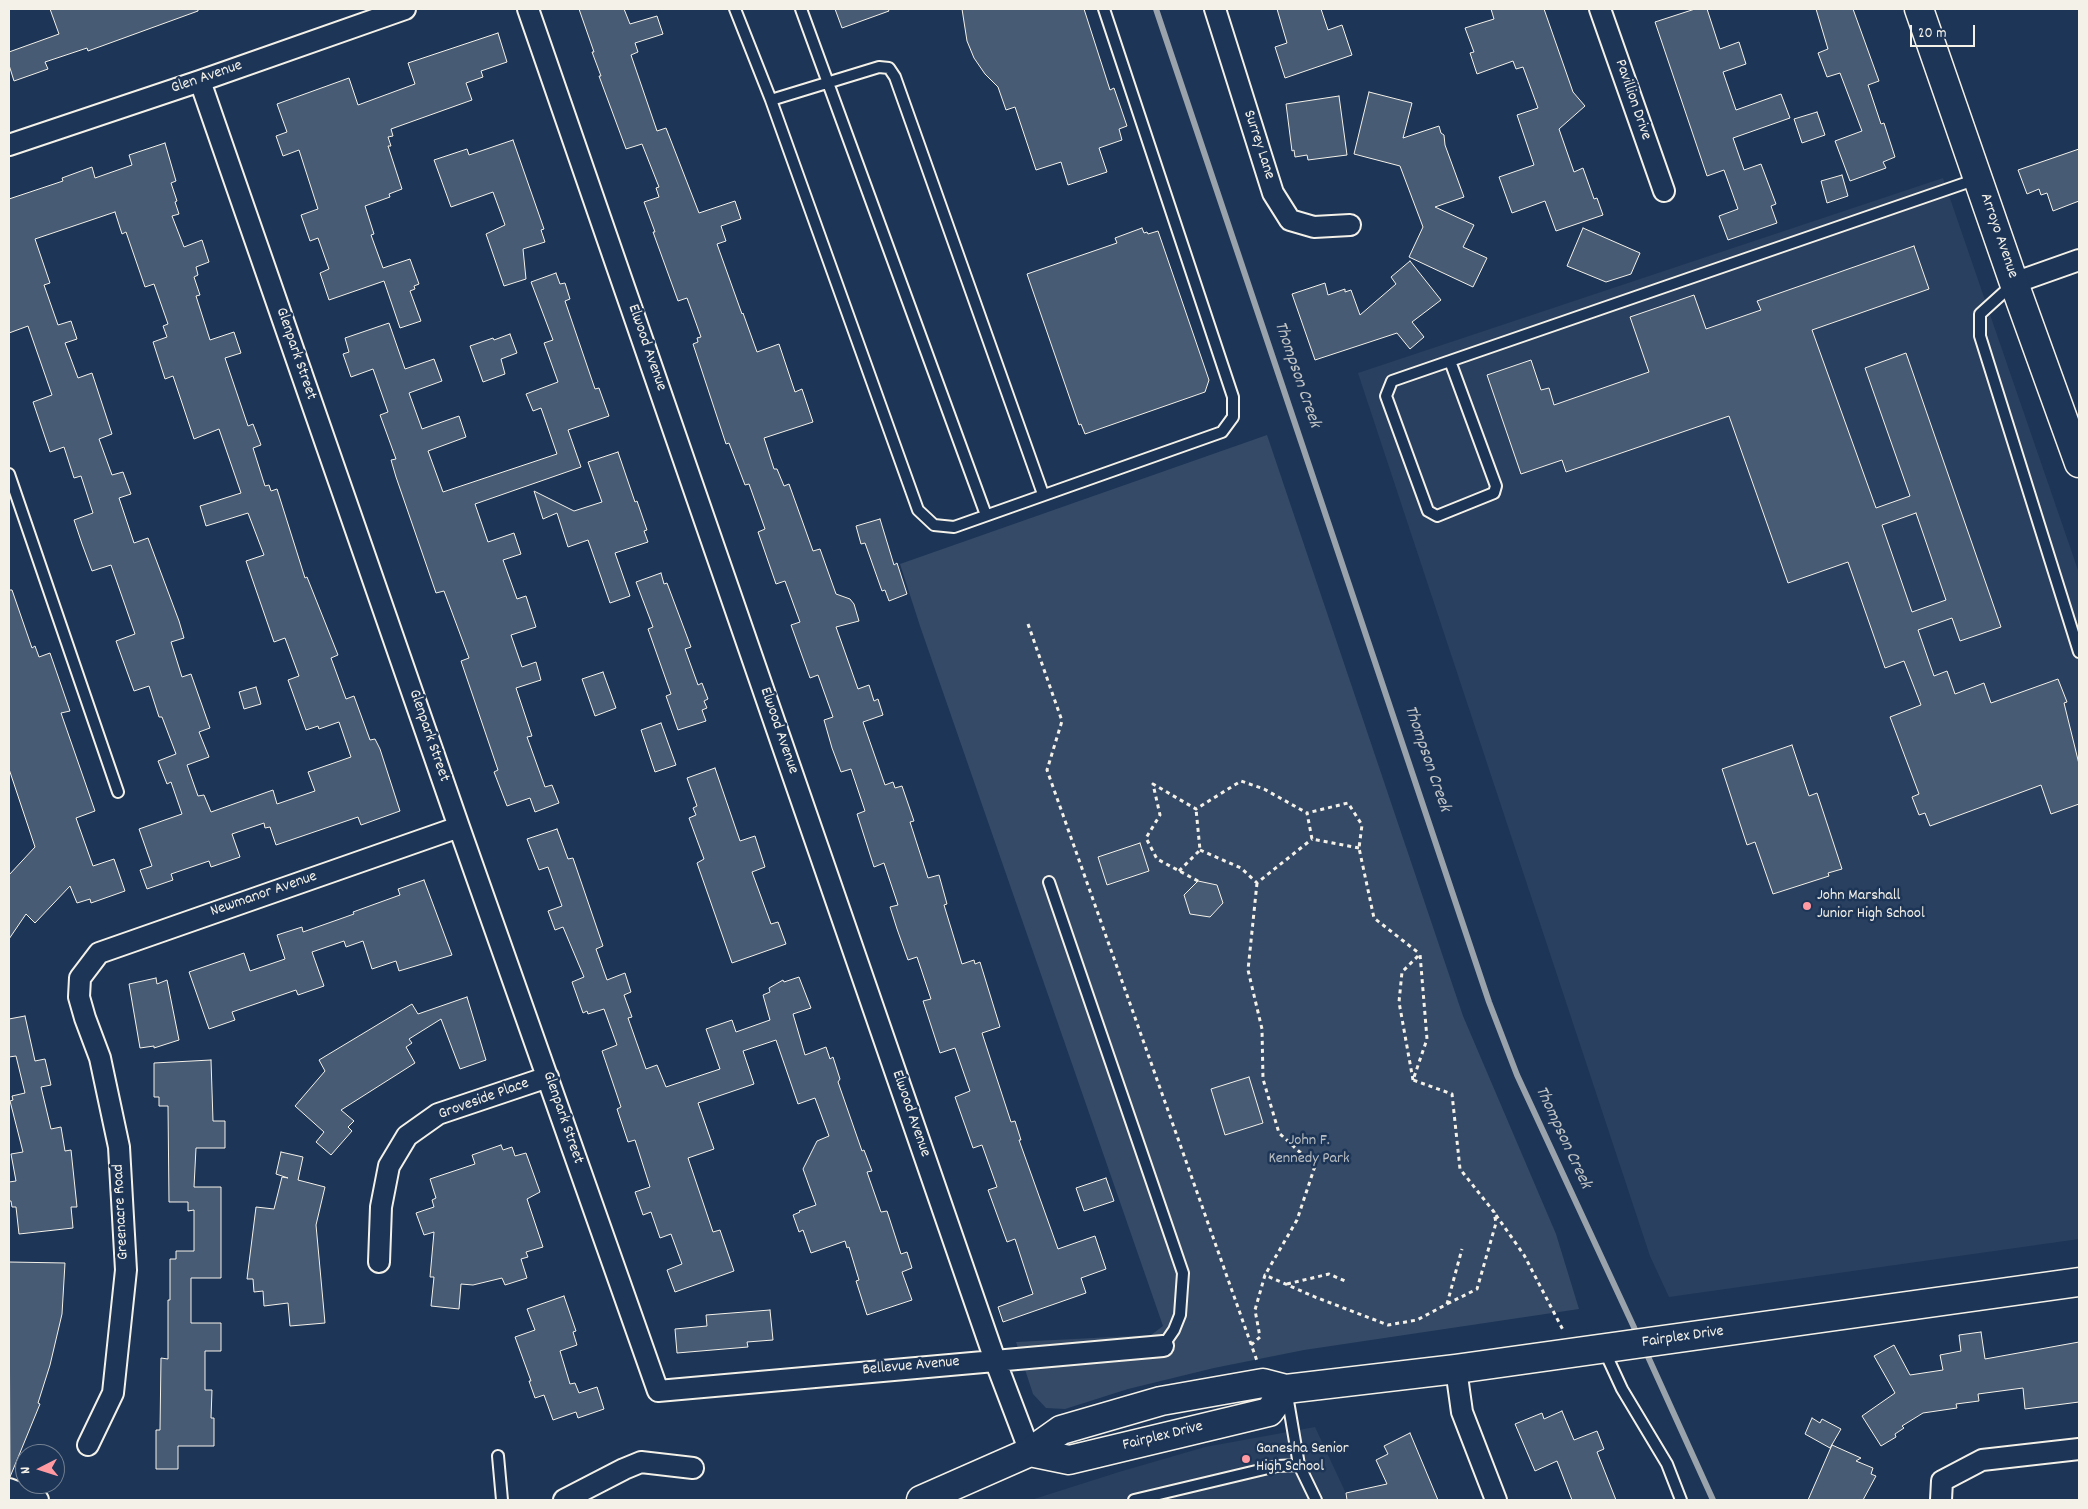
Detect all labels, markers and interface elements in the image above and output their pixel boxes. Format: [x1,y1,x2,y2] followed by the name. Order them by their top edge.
[1913,15,1978,47] scale bar
[1918,23,1946,45] text: 20 m
[169,57,245,99] street label: Glen Avenue
[1609,57,1655,143] street label: Pavillion Drive
[1238,108,1278,182] street label: Surrey Lane
[1974,191,2022,281] street label: Arroyo Avenue
[622,302,670,394] street label: Elwood Avenue
[270,305,320,403] street label: Glenpark Street
[1268,319,1324,431] water label: Thompson Creek
[754,685,802,777] street label: Elwood Avenue
[403,687,453,785] street label: Glenpark Street
[1398,703,1454,815] water label: Thompson Creek
[208,868,320,922] street label: Newmanor Avenue
[1817,887,1925,925] place label: John Marshall Junior High School
[1801,900,1813,912] marker: John Marshall Junior High School
[886,1068,934,1160] street label: Elwood Avenue
[537,1069,587,1167] street label: Glenpark Street
[436,1075,532,1125] street label: Groveside Place
[1529,1083,1595,1193] water label: Thompson Creek
[1268,1132,1350,1170] park label: John F. Kennedy Park
[110,1164,134,1260] street label: Greenacre Road
[1641,1323,1725,1353] street label: Fairplex Drive
[862,1353,960,1381] street label: Bellevue Avenue
[1121,1418,1205,1456] street label: Fairplex Drive
[1256,1440,1349,1478] place label: Ganesha Senior High School
[15,1444,65,1494] north arrow
[1240,1453,1252,1465] marker: Ganesha Senior High School
[16,1466,36,1475] text: N

